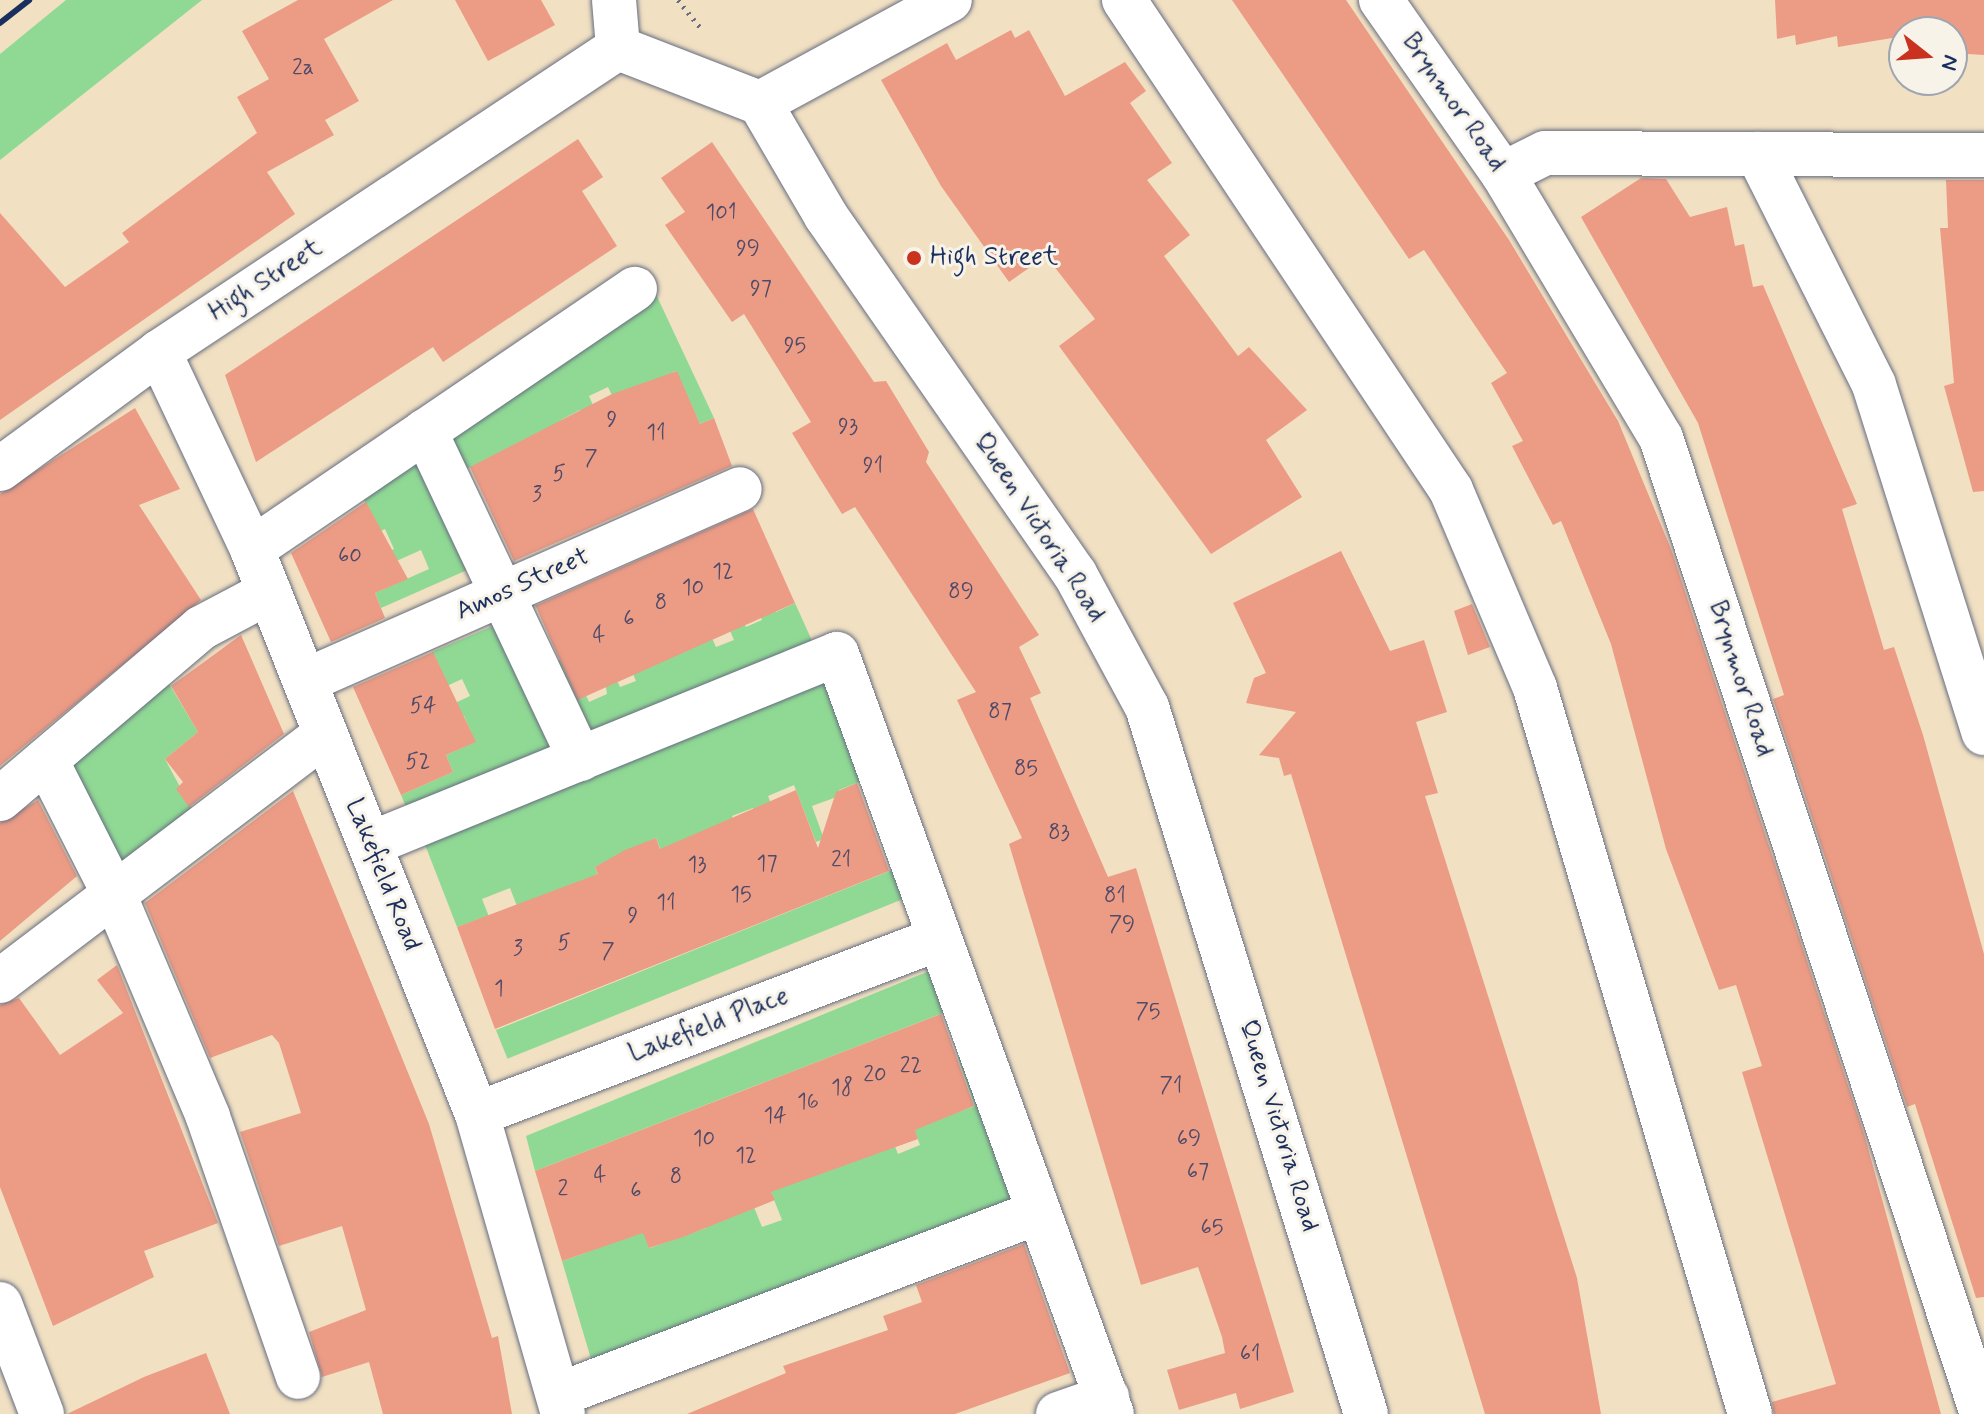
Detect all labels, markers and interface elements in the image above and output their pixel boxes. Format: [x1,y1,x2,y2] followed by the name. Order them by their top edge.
[1888,16,1968,96] north arrow
[1394,29,1512,177] street label: Brynmor Road
[1934,51,1965,74] text: N
[292,56,314,82] house number: 2a
[706,201,736,227] house number: 101
[204,233,328,329] street label: High Street
[736,237,760,263] house number: 99
[930,242,1058,274] place label: High Street
[905,249,923,267] marker: High Street
[750,277,772,303] house number: 97
[784,334,806,360] house number: 95
[607,408,617,434] house number: 9
[838,415,858,441] house number: 93
[646,421,666,447] house number: 11
[966,428,1112,628] street label: Queen Victoria Road
[584,447,598,473] house number: 7
[863,454,883,480] house number: 91
[552,462,566,488] house number: 5
[532,483,542,509] house number: 3
[452,542,594,628] street label: Amos Street
[338,544,362,570] house number: 60
[712,560,734,586] house number: 12
[682,576,704,602] house number: 10
[948,580,974,606] house number: 89
[655,591,667,617] house number: 8
[1701,598,1779,760] street label: Brynmor Road
[623,607,635,633] house number: 6
[593,623,605,649] house number: 4
[410,694,436,720] house number: 54
[988,700,1012,726] house number: 87
[406,750,430,776] house number: 52
[1014,757,1038,783] house number: 85
[338,795,426,955] street label: Lakefield Road
[1048,821,1070,847] house number: 83
[831,848,851,874] house number: 21
[757,852,777,878] house number: 17
[687,853,707,879] house number: 13
[730,883,752,909] house number: 15
[1104,884,1126,910] house number: 81
[656,891,676,917] house number: 11
[628,904,638,930] house number: 9
[1109,913,1135,939] house number: 79
[557,931,571,957] house number: 5
[513,937,523,963] house number: 3
[601,940,615,966] house number: 7
[494,977,504,1003] house number: 1
[626,982,792,1070] street label: Lakefield Place
[1135,1000,1161,1026] house number: 75
[1231,1017,1325,1235] street label: Queen Victoria Road
[900,1054,922,1080] house number: 22
[863,1063,887,1089] house number: 20
[1160,1074,1182,1100] house number: 71
[831,1076,853,1102] house number: 18
[797,1090,819,1116] house number: 16
[763,1104,787,1130] house number: 14
[693,1127,715,1153] house number: 10
[1177,1127,1201,1153] house number: 69
[735,1144,757,1170] house number: 12
[1187,1160,1209,1186] house number: 67
[594,1163,606,1189] house number: 4
[670,1165,682,1191] house number: 8
[558,1177,568,1203] house number: 2
[630,1179,642,1205] house number: 6
[1201,1216,1223,1242] house number: 65
[1240,1342,1260,1368] house number: 61

